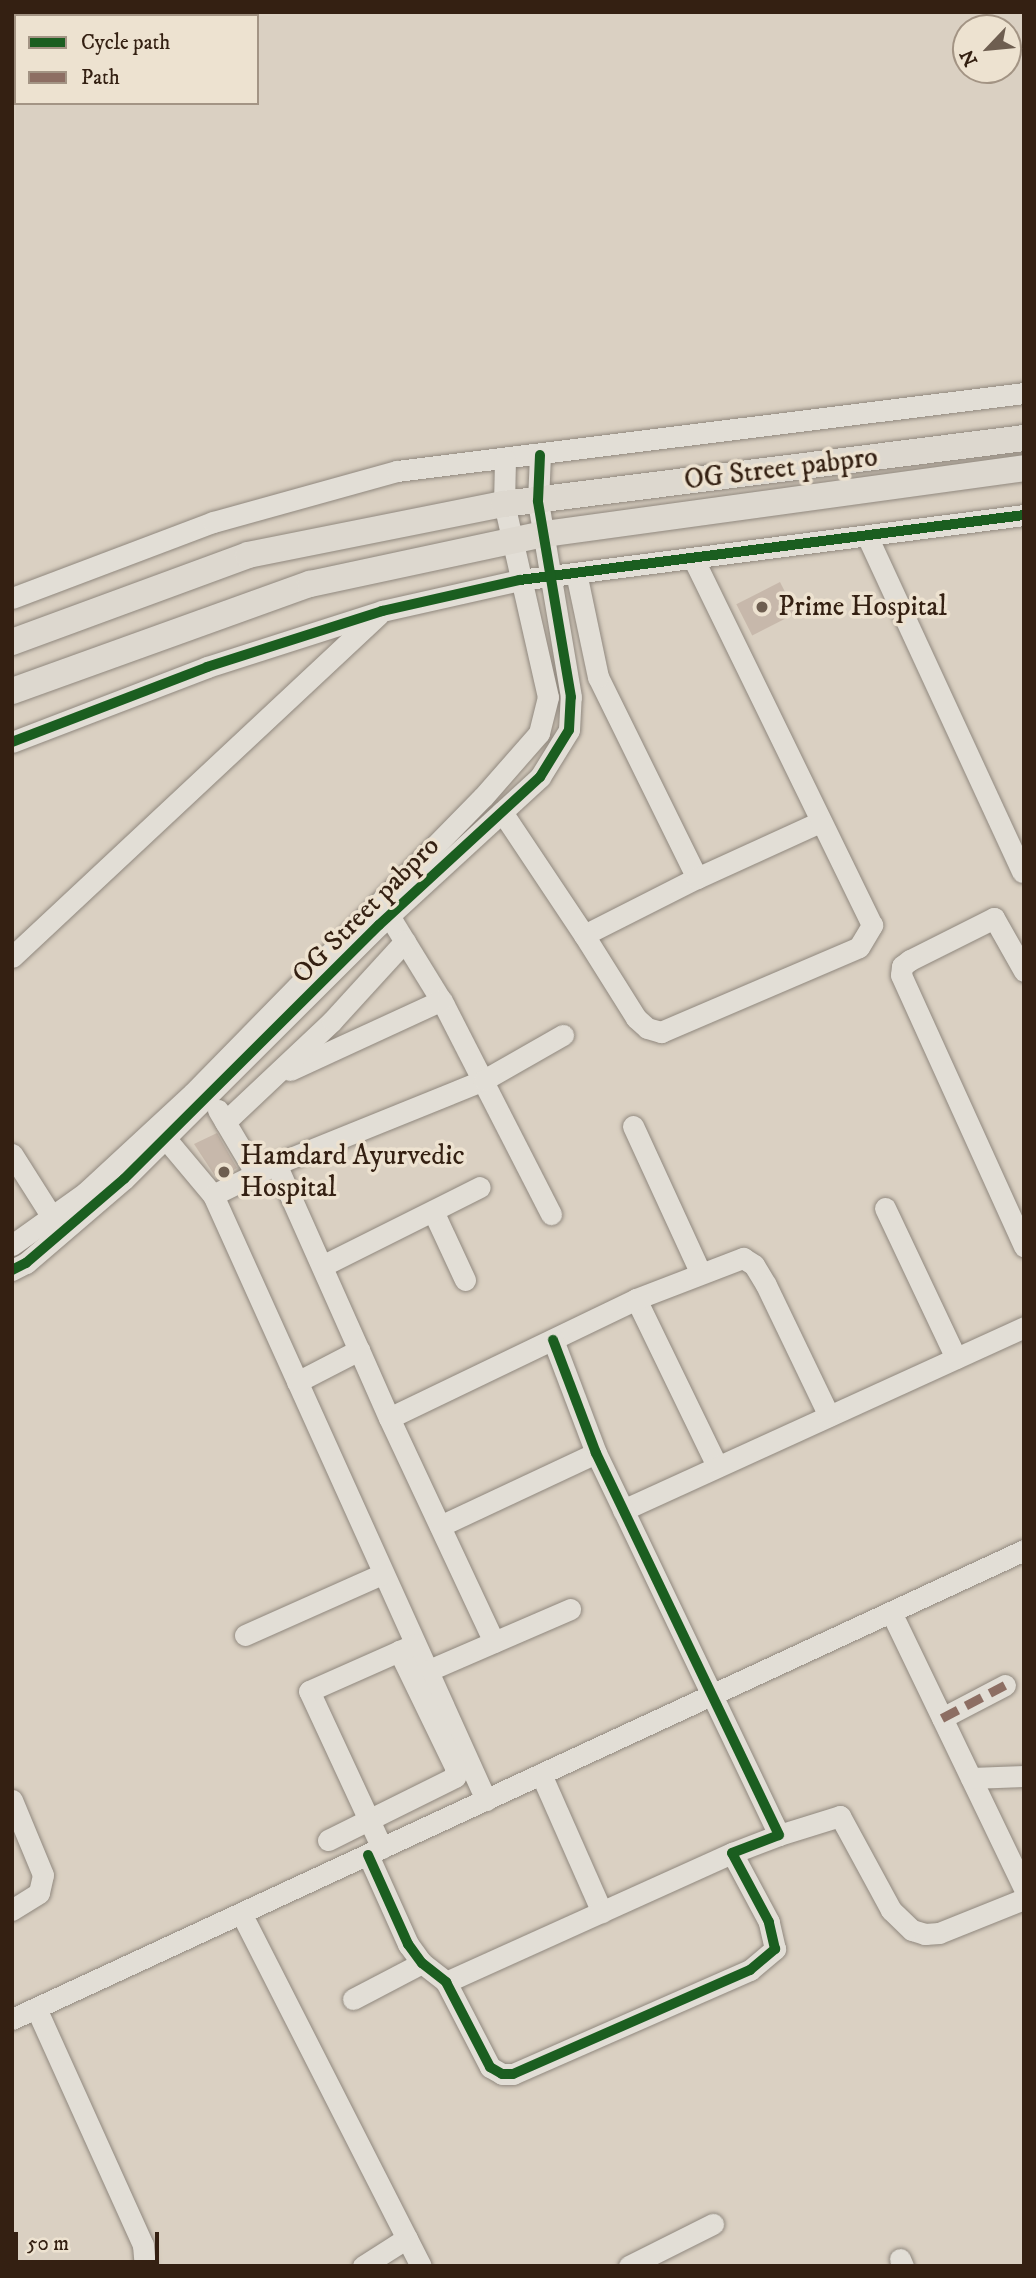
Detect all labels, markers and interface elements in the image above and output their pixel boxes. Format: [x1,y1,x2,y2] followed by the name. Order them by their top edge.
[14,14,259,105] legend
[952,14,1022,84] north arrow
[81,30,170,56] text: Cycle path
[956,45,983,70] text: N
[81,65,120,91] text: Path
[682,440,880,498] street label: OG Street pabpro
[778,590,947,624] place label: Prime Hospital
[752,597,772,617] marker: Prime Hospital
[285,829,447,991] street label: OG Street pabpro
[240,1139,465,1205] place label: Hamdard Ayurvedic Hospital
[214,1162,234,1182] marker: Hamdard Ayurvedic Hospital
[18,2218,163,2262] scale bar
[27,2231,69,2257] text: 50 m

